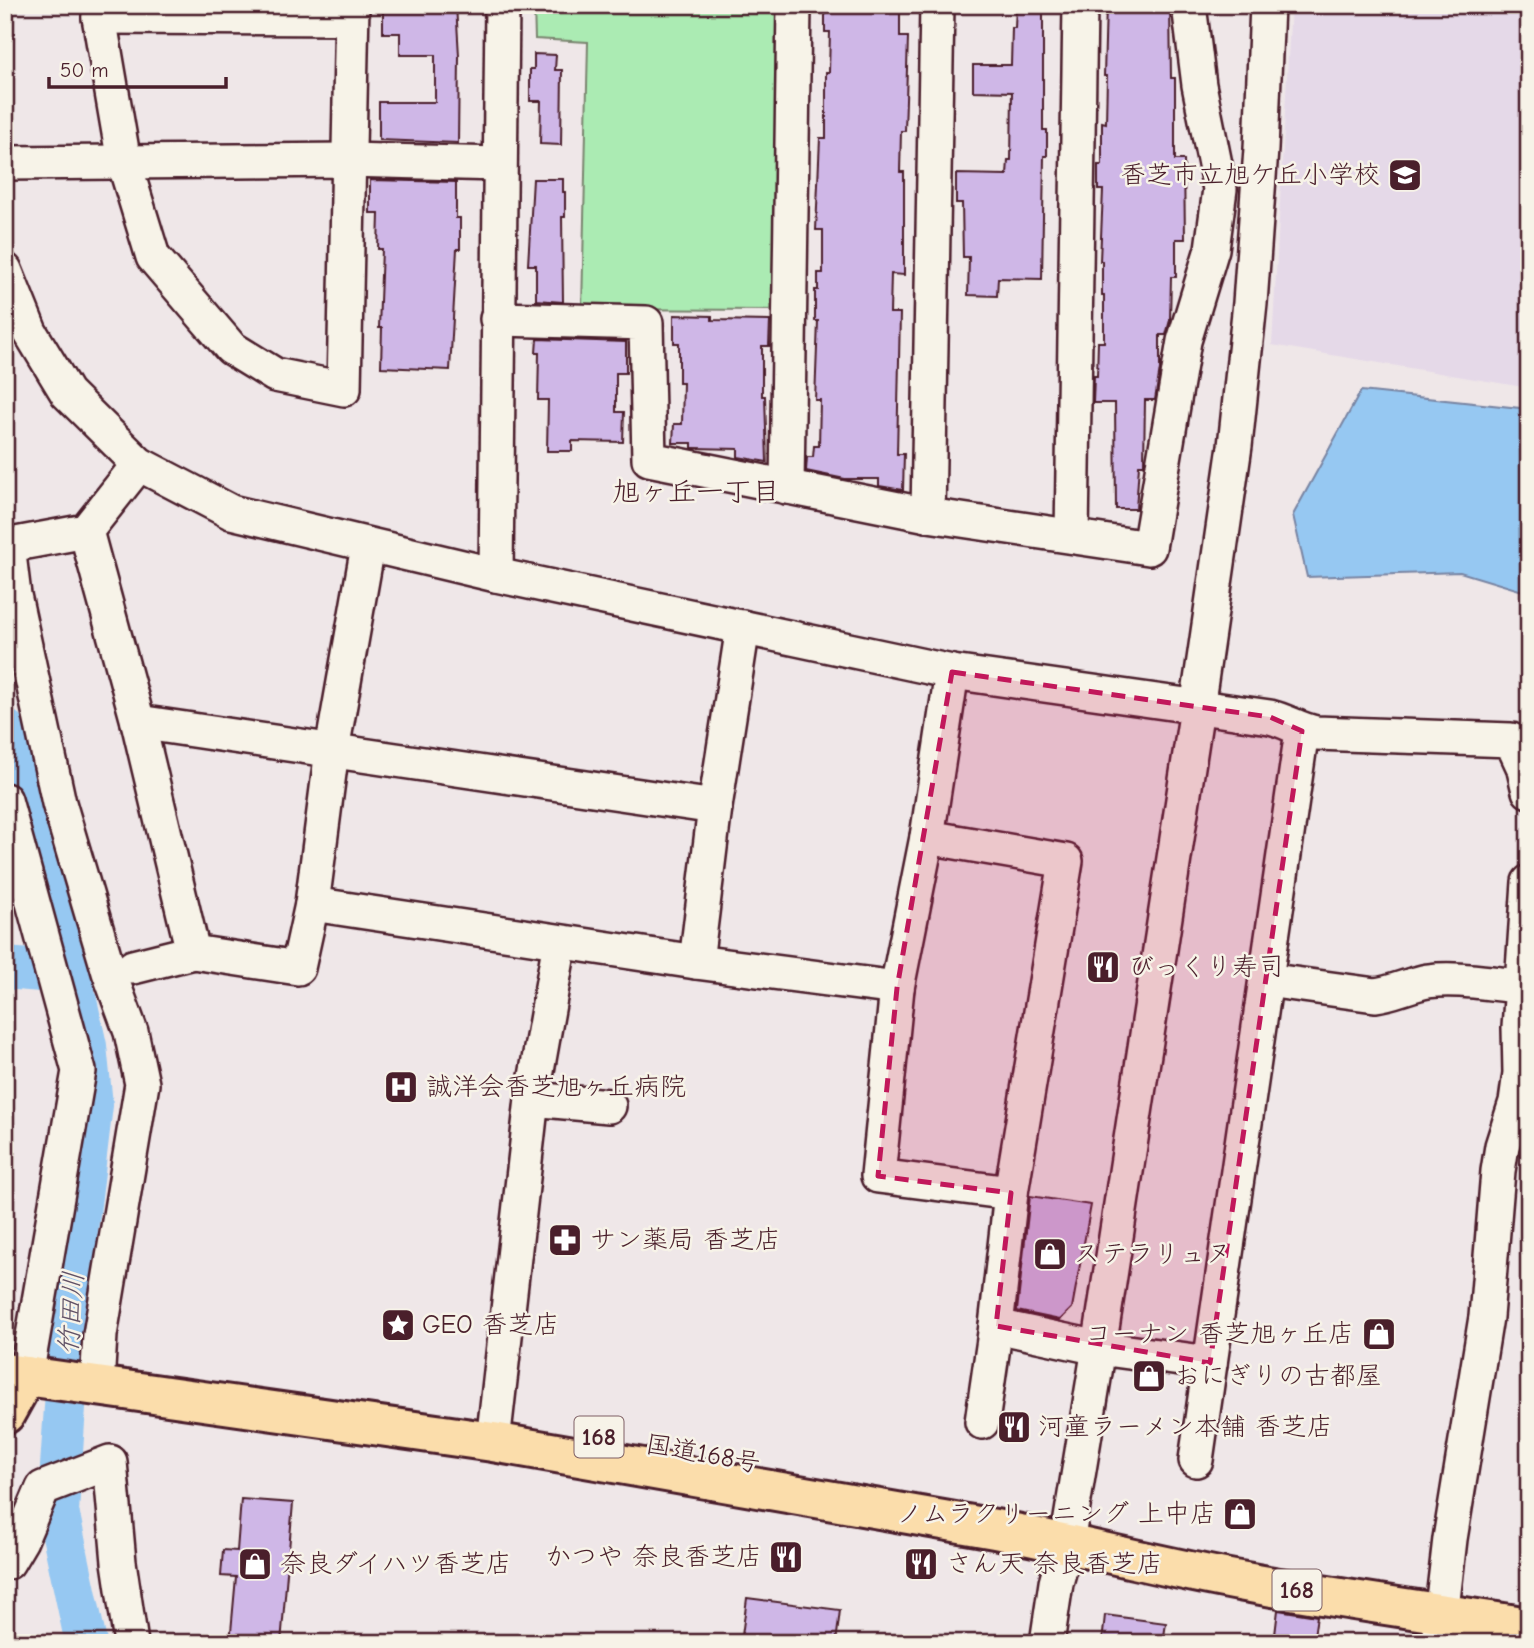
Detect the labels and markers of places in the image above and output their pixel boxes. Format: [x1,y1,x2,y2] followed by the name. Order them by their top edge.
[1386,156,1424,194] school or university icon: 香芝市立旭ケ丘小学校
[1120,160,1380,190] place label: 香芝市立旭ケ丘小学校
[1084,948,1122,986] restaurant icon: びっくり寿司
[1128,952,1284,982] place label: びっくり寿司
[382,1068,420,1106] hospital icon: 誠洋会香芝旭ヶ丘病院
[426,1072,686,1102] place label: 誠洋会香芝旭ヶ丘病院
[546,1221,584,1259] pharmacy icon: サン薬局 香芝店
[590,1225,781,1255] place label: サン薬局 香芝店
[1031,1235,1069,1273] shop icon: ステラリュヌ
[1074,1239,1232,1269] place label: ステラリュヌ
[379,1306,417,1344] place icon: GEO 香芝店
[422,1310,559,1340] place label: GEO 香芝店
[1360,1315,1398,1353] shop icon: コーナン 香芝旭ヶ丘店
[1085,1319,1354,1349] place label: コーナン 香芝旭ヶ丘店
[1130,1357,1168,1395] shop icon: おにぎりの古都屋
[1174,1361,1382,1391] place label: おにぎりの古都屋
[995,1408,1033,1446] restaurant icon: 河童ラーメン本舗 香芝店
[1038,1412,1333,1442] place label: 河童ラーメン本舗 香芝店
[1221,1495,1259,1533] shop icon: ノムラクリーニング 上中店
[896,1499,1216,1529] place label: ノムラクリーニング 上中店
[767,1538,805,1576] restaurant icon: かつや 奈良香芝店
[545,1542,762,1572] place label: かつや 奈良香芝店
[236,1545,274,1583] shop icon: 奈良ダイハツ香芝店
[902,1545,940,1583] restaurant icon: さん天 奈良香芝店
[280,1549,511,1579] place label: 奈良ダイハツ香芝店
[946,1549,1163,1579] place label: さん天 奈良香芝店

